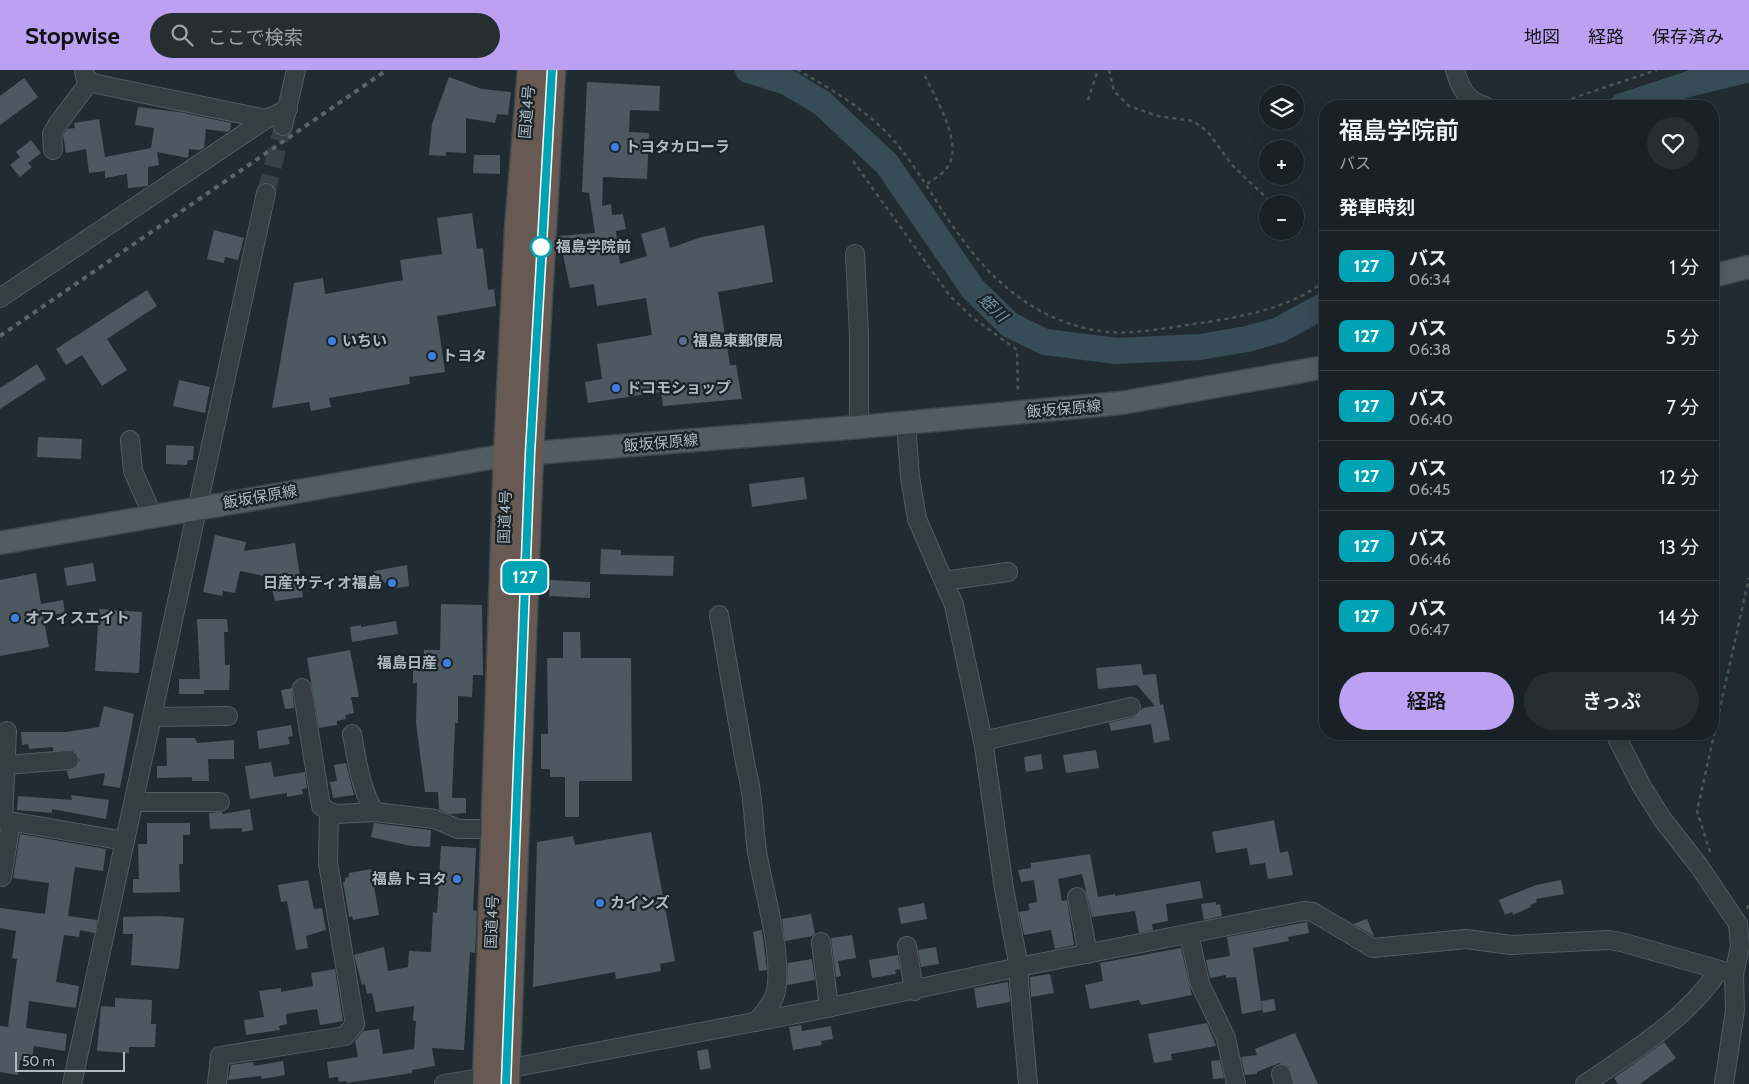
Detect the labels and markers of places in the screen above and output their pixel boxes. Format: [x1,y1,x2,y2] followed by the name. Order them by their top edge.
[625,138,730,156] place label: トヨタカローラ
[609,141,621,153] marker: トヨタカローラ
[530,236,552,258] marker: 福島学院前
[555,238,631,256] place label: 福島学院前
[342,332,387,350] place label: いちい
[692,332,783,350] place label: 福島東郵便局
[326,335,338,347] marker: いちい
[677,335,689,347] marker: 福島東郵便局
[442,347,487,365] place label: トヨタ
[426,350,438,362] marker: トヨタ
[626,379,731,397] place label: ドコモショップ
[610,382,622,394] marker: ドコモショップ
[263,574,382,592] place label: 日産サティオ福島
[386,577,398,589] marker: 日産サティオ福島
[25,609,130,627] place label: オフィスエイト
[9,612,21,624] marker: オフィスエイト
[376,654,437,672] place label: 福島日産
[441,657,453,669] marker: 福島日産
[371,870,447,888] place label: 福島トヨタ
[451,873,463,885] marker: 福島トヨタ
[610,894,670,912] place label: カインズ
[594,897,606,909] marker: カインズ

